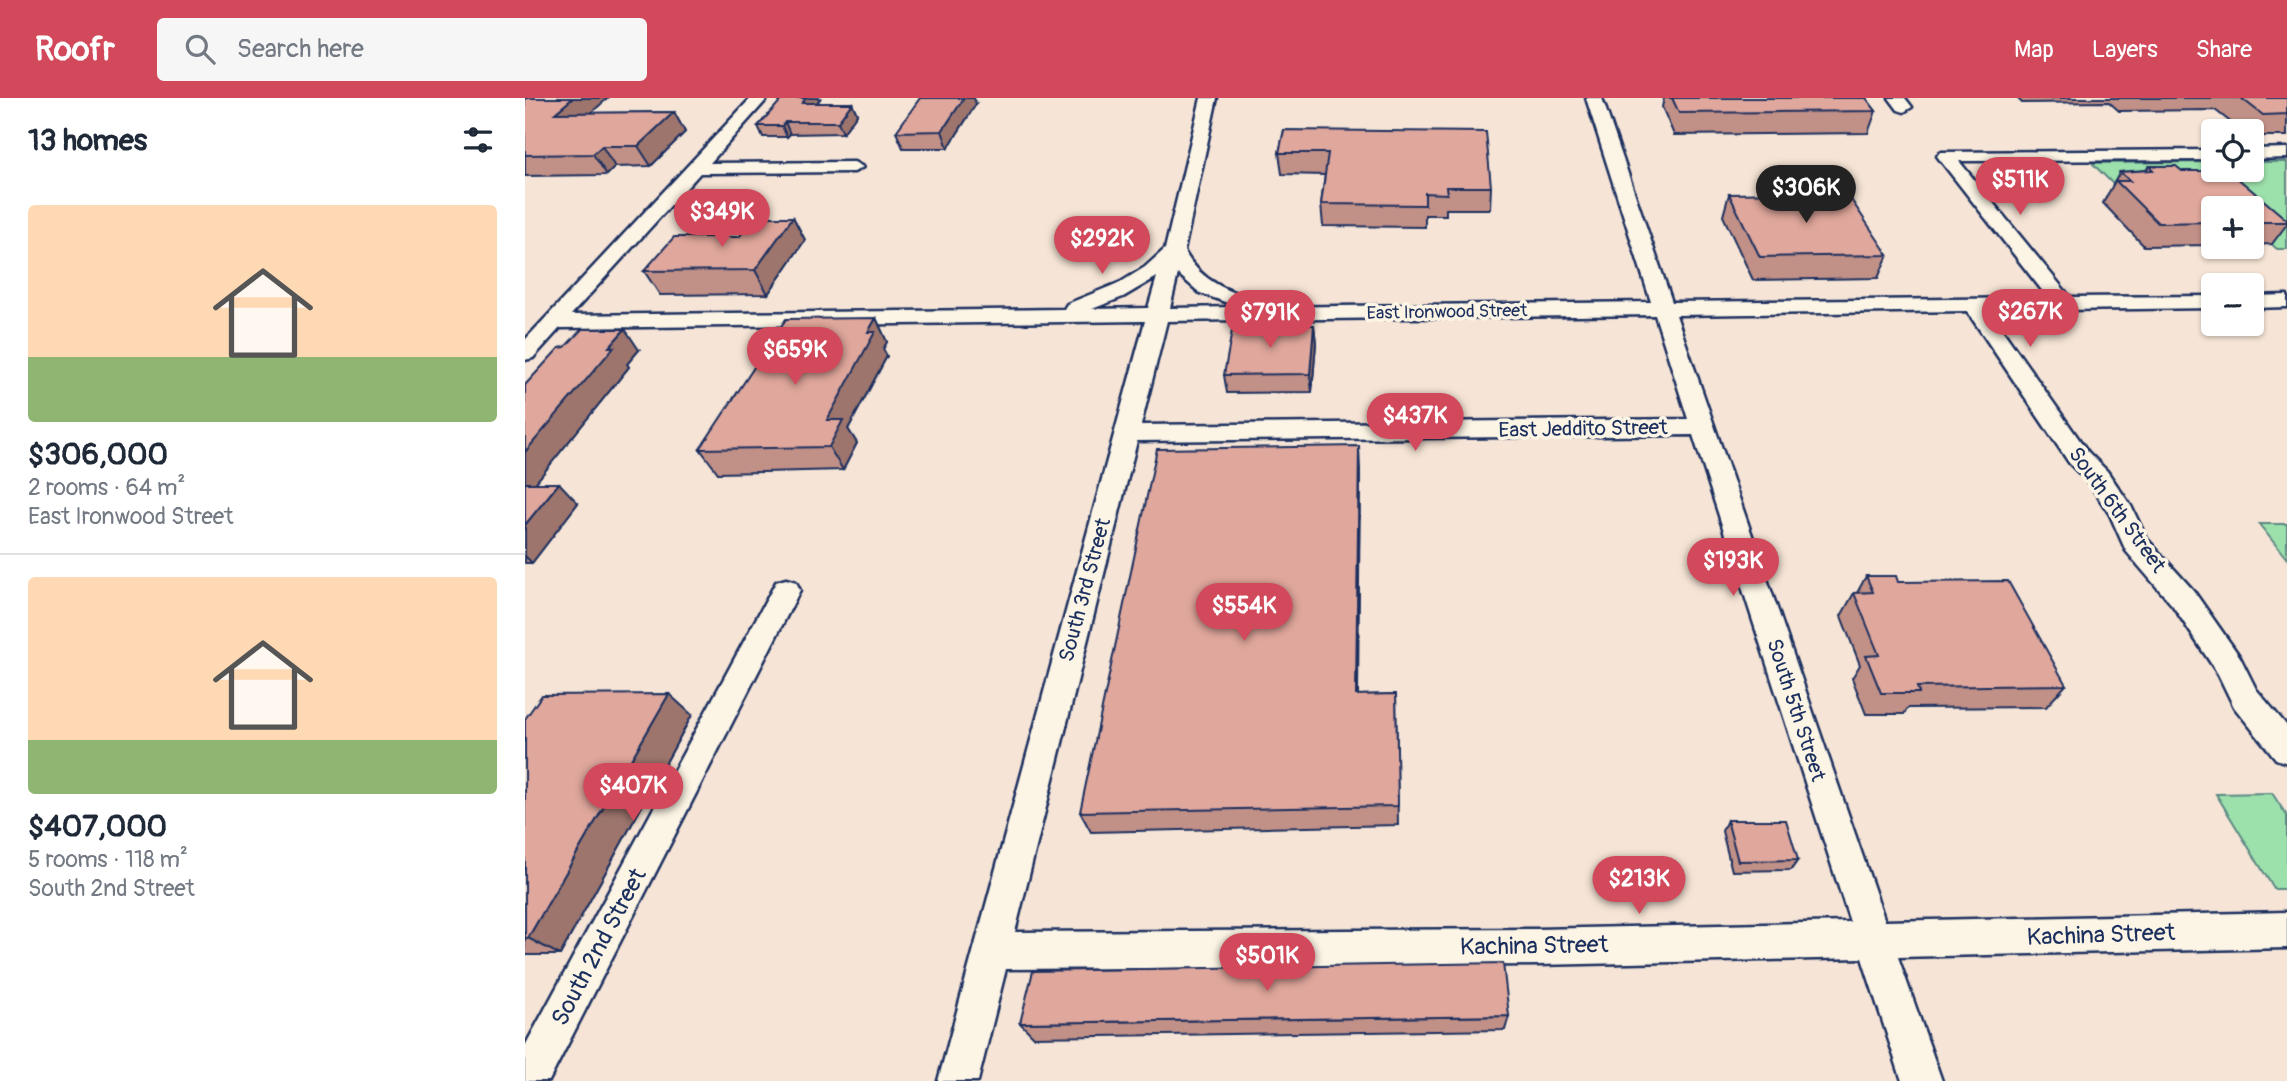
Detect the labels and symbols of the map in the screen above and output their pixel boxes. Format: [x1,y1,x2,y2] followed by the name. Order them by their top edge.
[1971,158,2069,217] pin: $511K
[1757,166,1855,225] pin: $306K
[673,190,771,249] pin: $349K
[1053,216,1151,276] pin: $292K
[1981,289,2079,349] pin: $267K
[1221,290,1319,350] pin: $791K
[1366,299,1528,325] street label: East Ironwood Street
[746,328,844,387] pin: $659K
[1366,394,1464,453] pin: $437K
[1498,414,1668,444] street label: East Jeddito Street
[2062,442,2172,579] street label: South 6th Street
[1053,515,1117,665] street label: South 3rd Street
[1684,538,1782,598] pin: $193K
[1195,584,1293,643] pin: $554K
[1760,635,1832,785] street label: South 5th Street
[584,764,682,823] pin: $407K
[1590,856,1688,916] pin: $213K
[545,863,653,1031] street label: South 2nd Street
[2026,918,2176,952] street label: Kachina Street
[1460,930,1609,962] street label: Kachina Street
[1218,934,1316,993] pin: $501K

